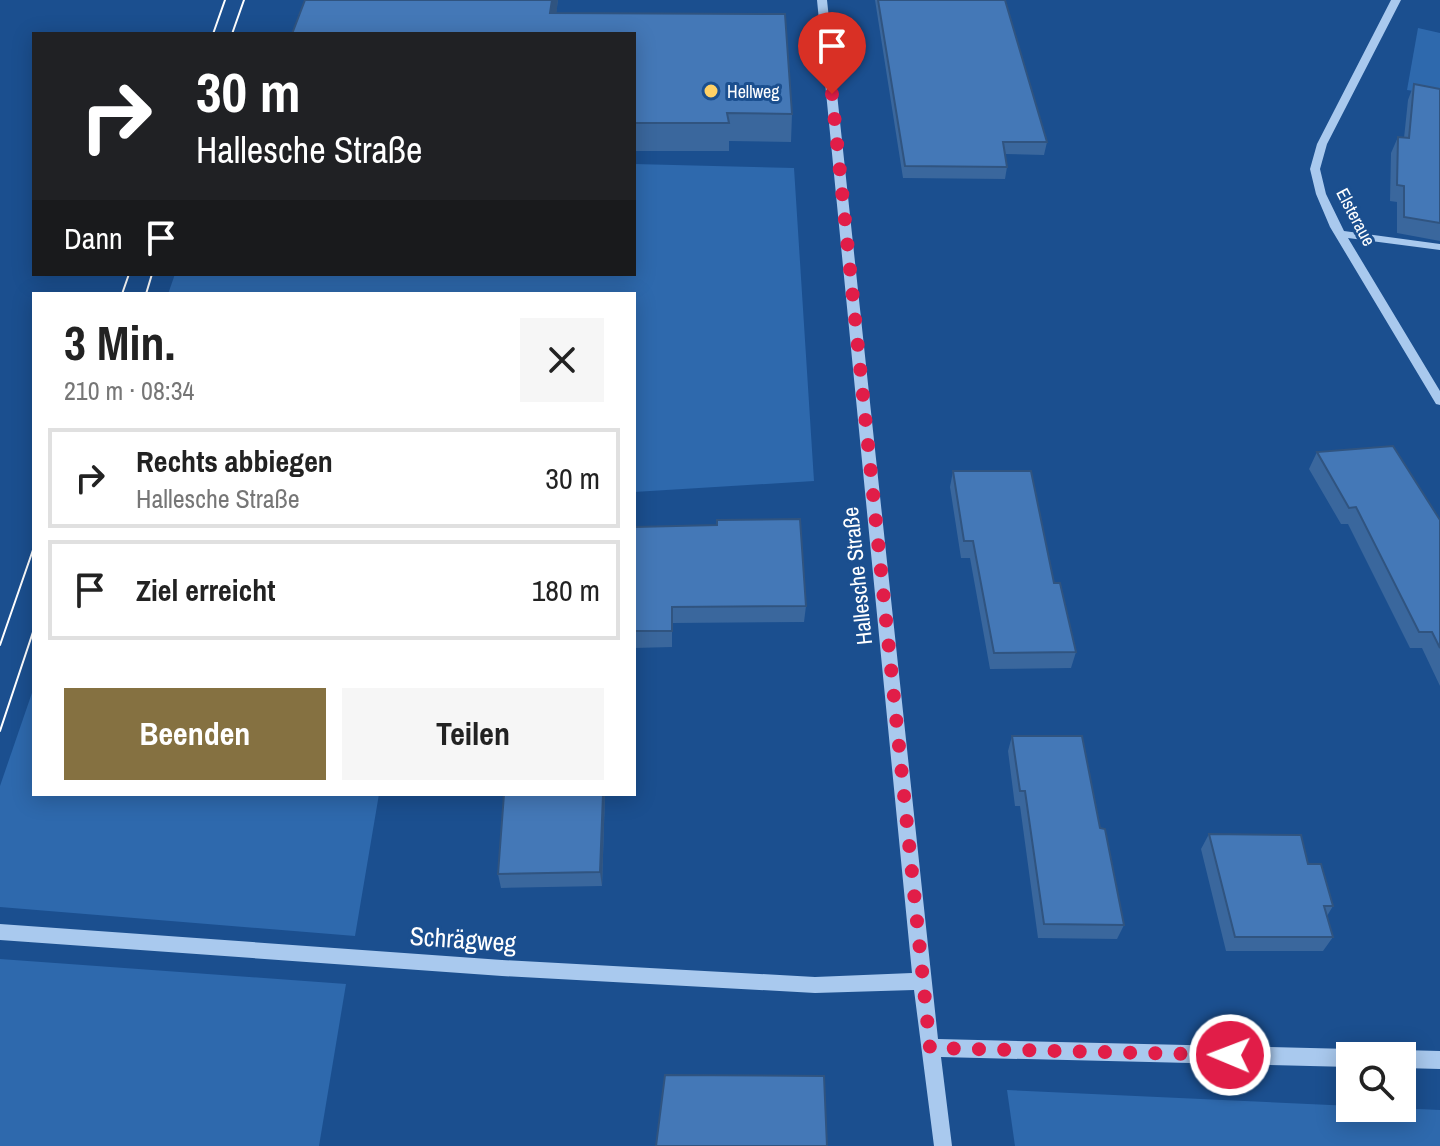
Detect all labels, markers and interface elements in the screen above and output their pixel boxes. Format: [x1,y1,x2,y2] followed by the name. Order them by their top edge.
[798,12,866,94] pin
[810,24,854,68] icon: arrive
[196,54,301,129] text: 30 m
[64,64,168,168] icon: right
[727,79,780,104] place label: Hellweg
[702,82,720,100] marker: Hellweg
[196,126,422,174] text: Hallesche Straße
[1330,184,1382,250] street label: Elsteraue
[139,216,183,260] icon: arrive
[64,218,123,258] text: Dann
[64,310,176,375] text: 3 Min.
[520,318,604,402] button: close
[64,373,194,408] text: 210 m · 08:34
[136,441,333,481] text: Rechts abbiegen
[68,456,112,500] icon: right
[545,458,600,498] text: 30 m
[136,481,300,516] text: Hallesche Straße
[835,506,879,646] street label: Hallesche Straße
[68,568,112,612] icon: arrive
[136,570,275,610] text: Ziel erreicht
[532,570,600,610] text: 180 m
[64,688,326,780] button: Beenden
[342,688,604,780] button: Teilen
[409,918,518,960] street label: Schrägweg
[1188,1013,1272,1097] position arrow
[1336,1042,1416,1122] map controls
[1336,1042,1416,1122] button: search

